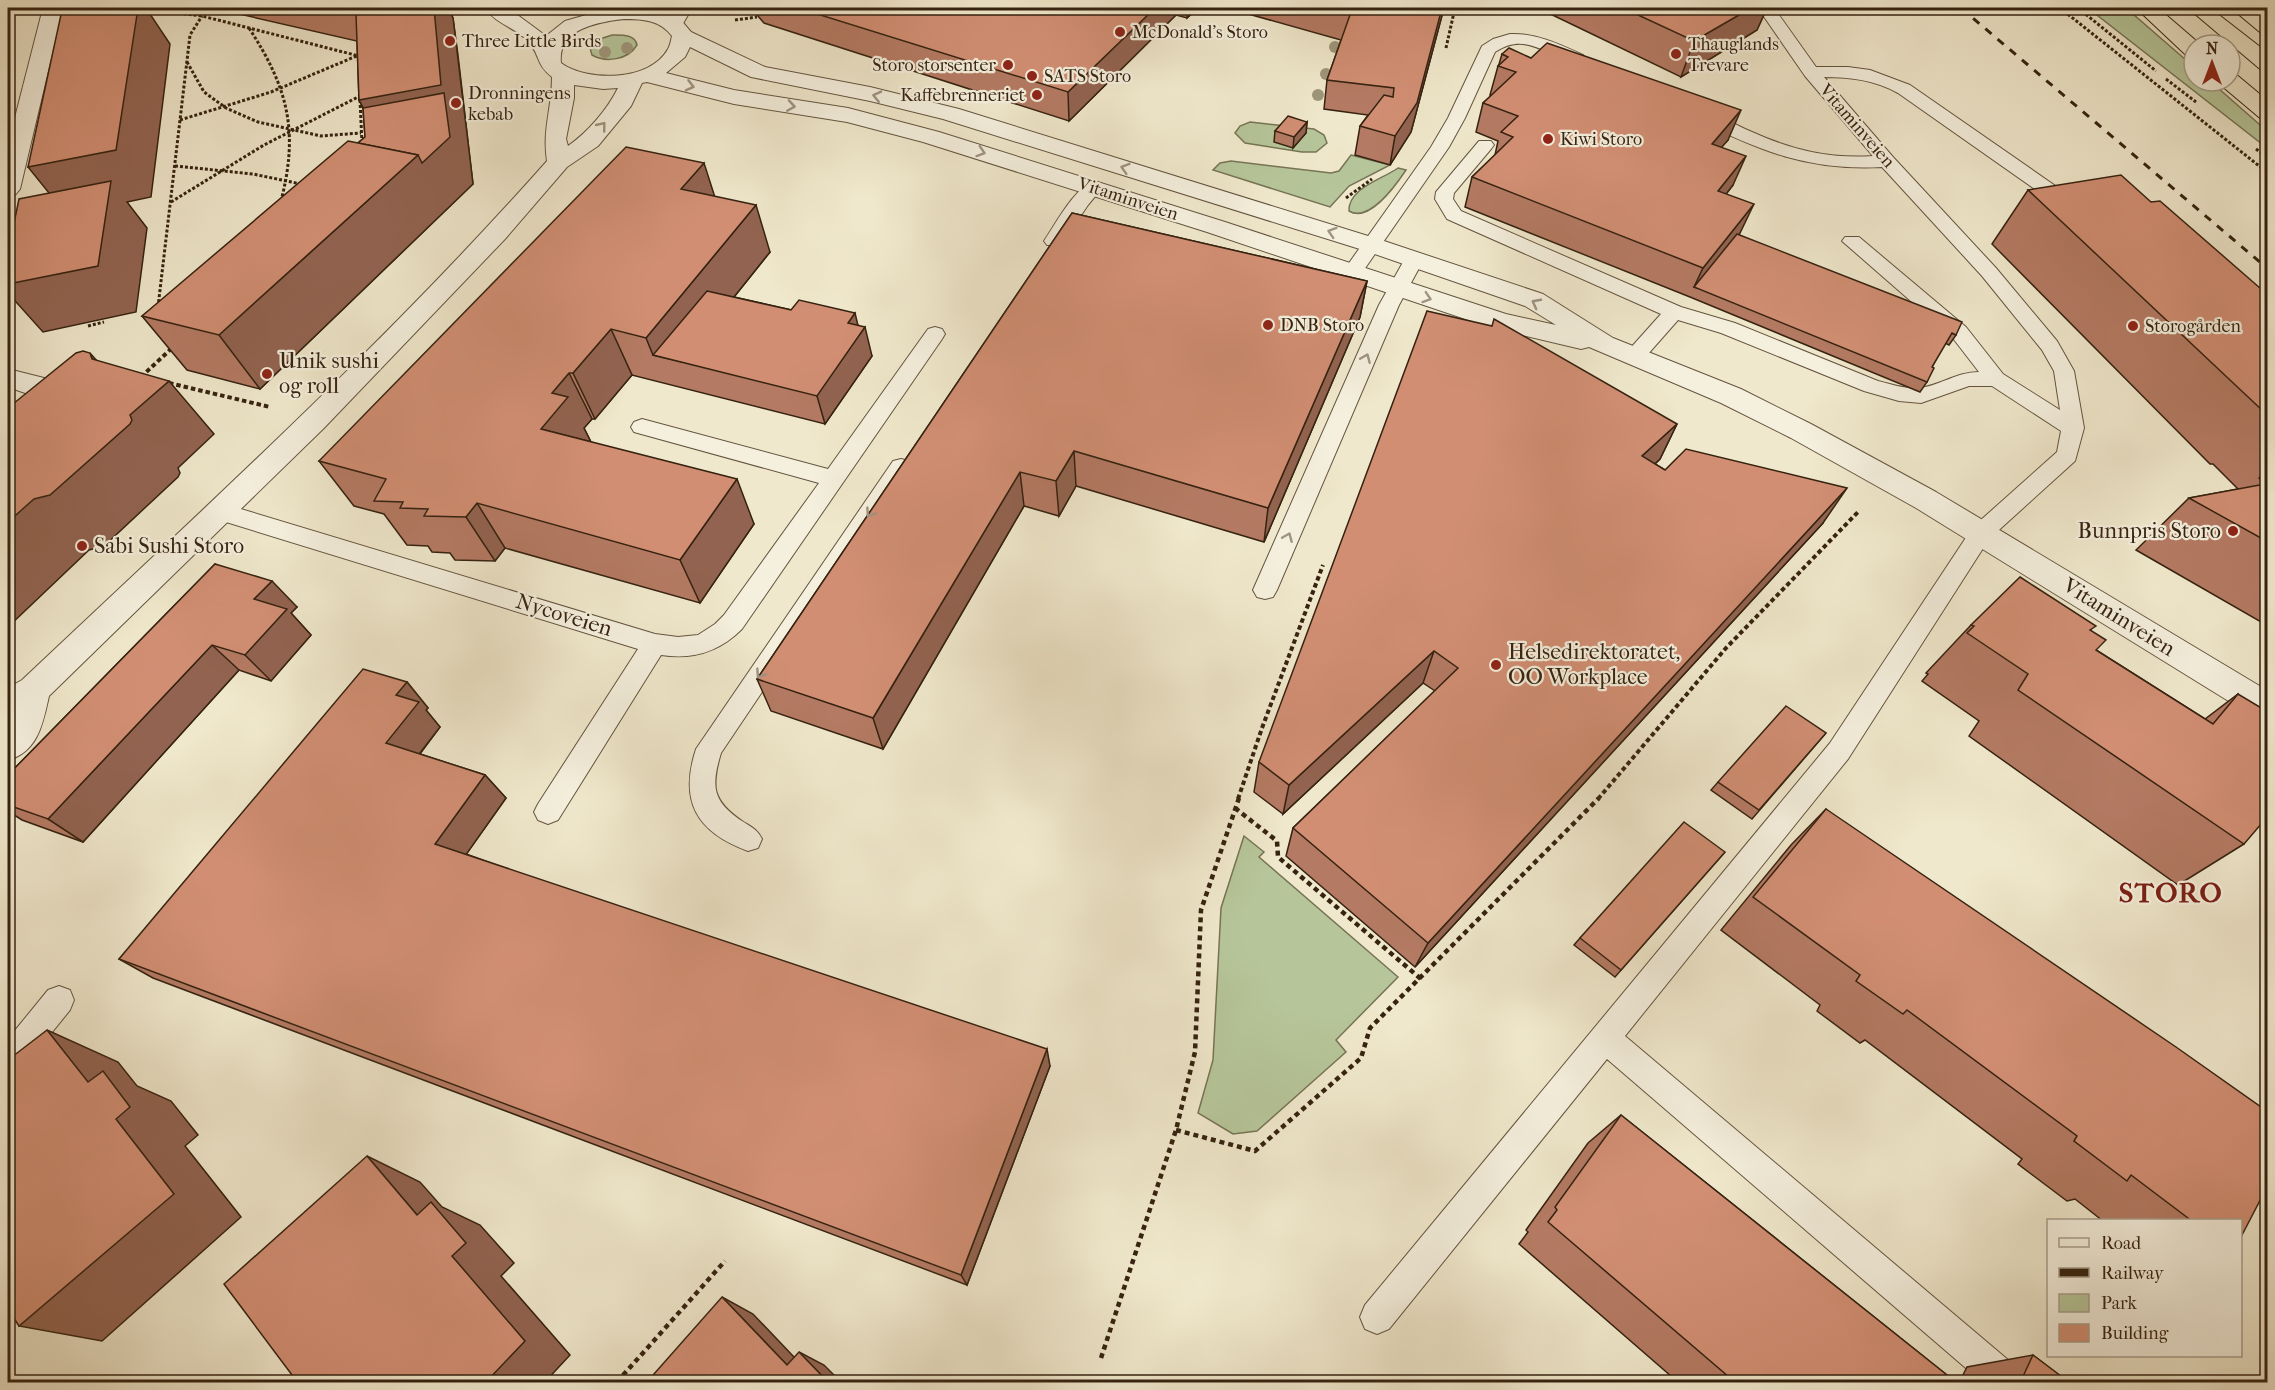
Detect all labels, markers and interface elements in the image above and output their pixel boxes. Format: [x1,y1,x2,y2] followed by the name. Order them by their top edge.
[1132,22,1268,43] place label: McDonald's Storo
[1113,25,1127,39] marker: McDonald's Storo
[462,31,602,52] place label: Three Little Birds
[2182,33,2242,93] north arrow
[443,34,457,48] marker: Three Little Birds
[1688,34,1779,76] place label: Thauglands Trevare
[2206,39,2219,58] text: N
[1669,47,1683,61] marker: Thauglands Trevare
[872,55,996,76] place label: Storo storsenter
[1001,58,1015,72] marker: Storo storsenter
[1044,66,1131,87] place label: SATS Storo
[1025,69,1039,83] marker: SATS Storo
[685,78,695,91] one-way arrow
[1814,79,1899,173] street label: Vitaminveien
[468,83,571,125] place label: Dronningens kebab
[900,85,1026,106] place label: Kaffebrenneriet
[1030,88,1044,102] marker: Kaffebrenneriet
[872,90,882,103] one-way arrow
[449,96,463,110] marker: Dronningens kebab
[786,99,796,112] one-way arrow
[595,122,606,133] one-way arrow
[1560,129,1642,150] place label: Kiwi Storo
[1541,132,1555,146] marker: Kiwi Storo
[975,145,986,157] one-way arrow
[1120,163,1131,175] one-way arrow
[1074,173,1181,225] street label: Vitaminveien
[1327,227,1338,239] one-way arrow
[1421,291,1432,303] one-way arrow
[1531,298,1542,310] one-way arrow
[1280,315,1364,336] place label: DNB Storo
[2145,316,2241,337] place label: Storogården
[1261,318,1275,332] marker: DNB Storo
[2126,319,2140,333] marker: Storogården
[279,348,379,399] place label: Unik sushi og roll
[1358,353,1370,364] one-way arrow
[260,367,274,381] marker: Unik sushi og roll
[866,506,877,517] one-way arrow
[2078,518,2221,544] place label: Bunnpris Storo
[2226,524,2240,538] marker: Bunnpris Storo
[1281,532,1293,543] one-way arrow
[94,533,244,559] place label: Sabi Sushi Storo
[75,539,89,553] marker: Sabi Sushi Storo
[2057,572,2180,662] street label: Vitaminveien
[513,588,616,642] street label: Nycoveien
[1508,639,1680,690] place label: Helsedirektoratet, OO Workplace
[1489,658,1503,672] marker: Helsedirektoratet, OO Workplace
[756,667,767,678] one-way arrow
[2119,876,2223,909] district label: STORO
[2047,1219,2242,1357] legend
[2101,1233,2141,1254] text: Road
[2101,1263,2165,1284] text: Railway
[2101,1293,2138,1314] text: Park
[2101,1323,2169,1344] text: Building

